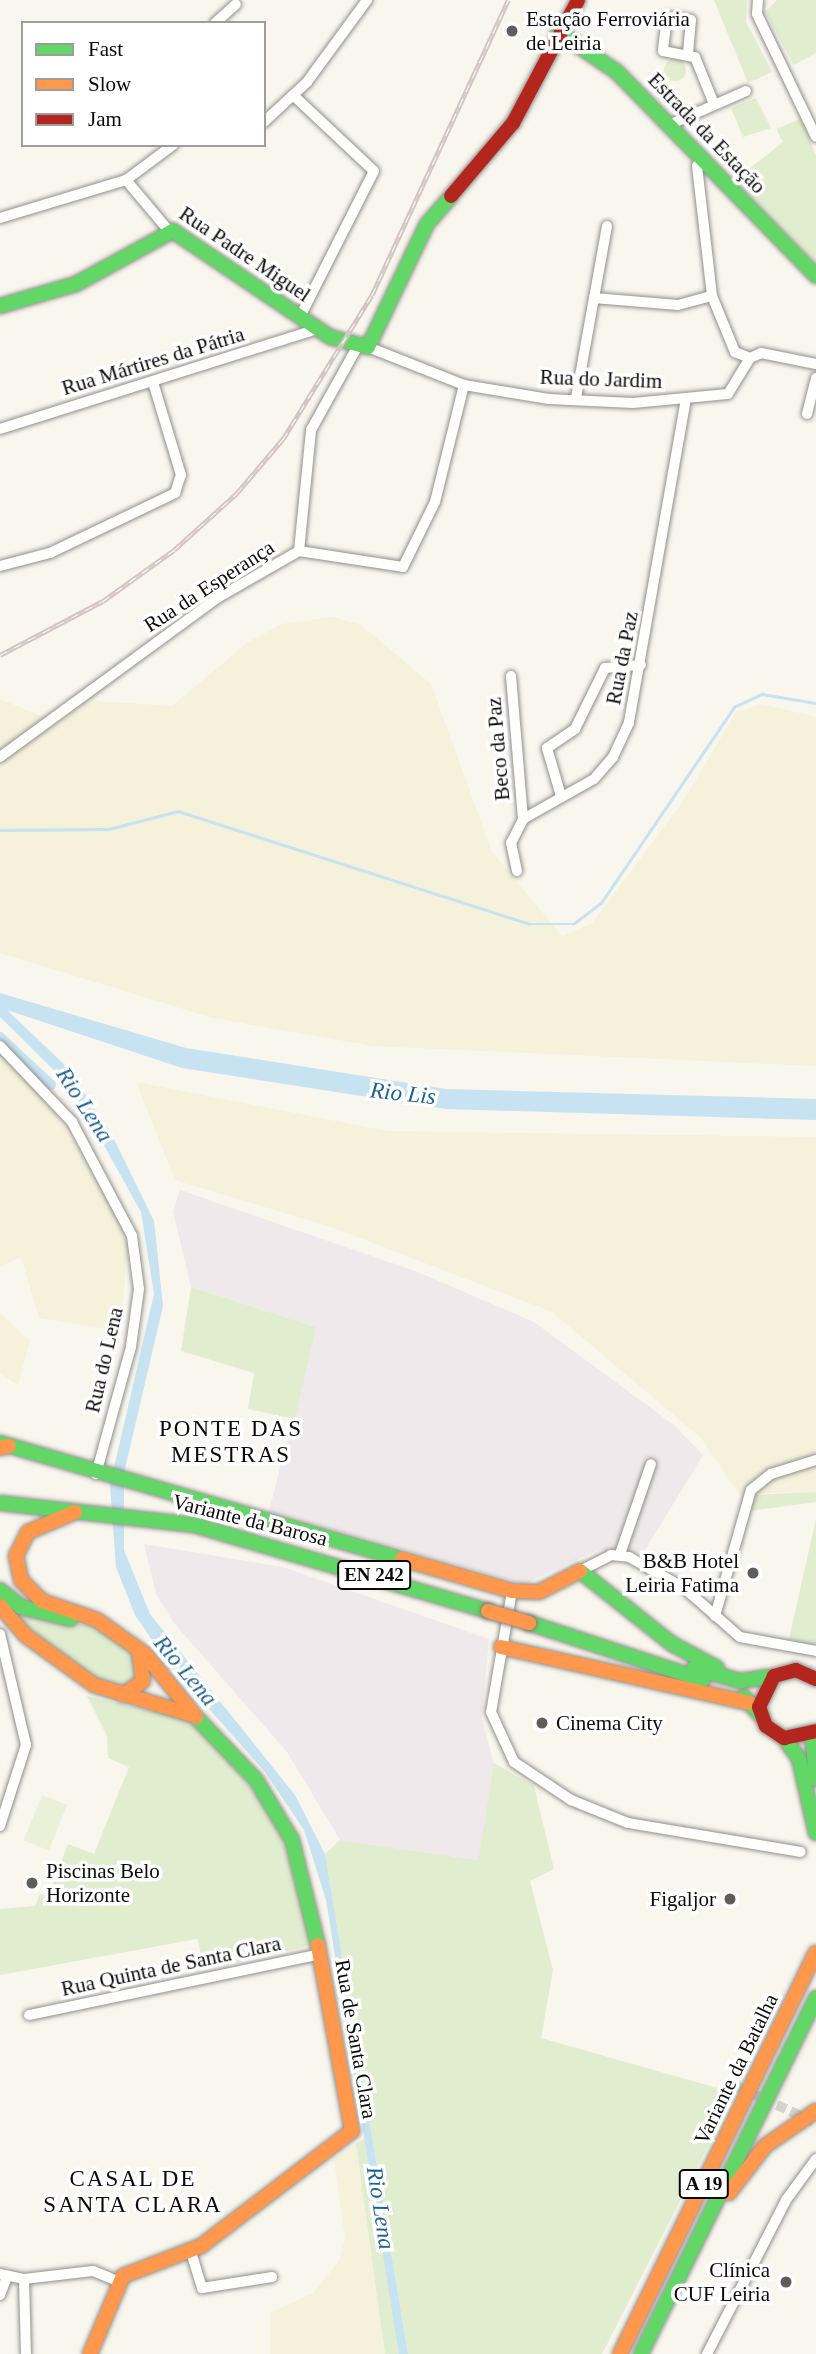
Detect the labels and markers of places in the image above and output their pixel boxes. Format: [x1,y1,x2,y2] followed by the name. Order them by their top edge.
[526,6,690,56] place label: Estação Ferroviária de Leiria
[504,23,520,39] marker: Estação Ferroviária de Leiria
[625,1548,739,1598] place label: B&B Hotel Leiria Fatima
[745,1565,761,1581] marker: B&B Hotel Leiria Fatima
[556,1710,663,1736] place label: Cinema City
[534,1715,550,1731] marker: Cinema City
[46,1858,160,1908] place label: Piscinas Belo Horizonte
[24,1875,40,1891] marker: Piscinas Belo Horizonte
[650,1886,716,1912] place label: Figaljor
[722,1891,738,1907] marker: Figaljor
[674,2257,770,2307] place label: Clínica CUF Leiria
[776,2272,796,2292] marker: Clínica CUF Leiria

